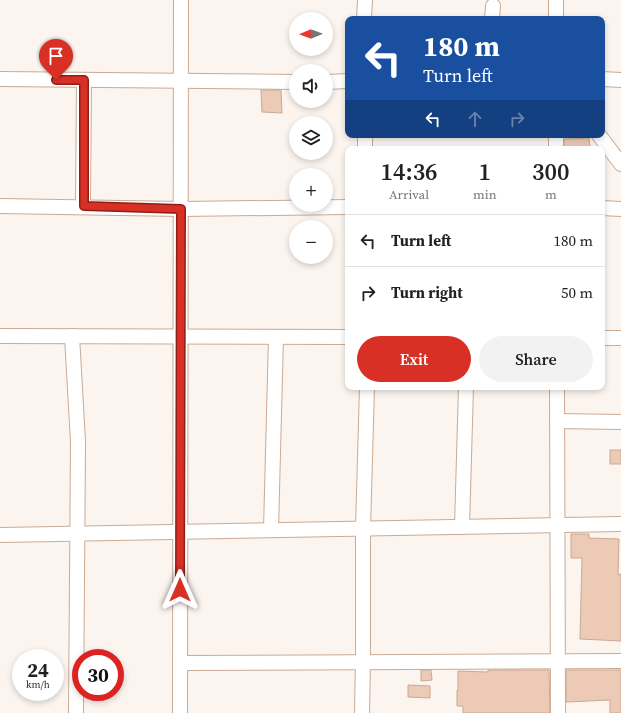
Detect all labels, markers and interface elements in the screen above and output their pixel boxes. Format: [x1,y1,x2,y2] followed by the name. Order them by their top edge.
[289,12,333,56] north arrow
[289,12,333,264] map controls
[423,27,500,65] text: 180 m
[357,32,409,84] icon: left
[39,39,73,80] pin
[45,45,67,67] icon: arrive
[423,63,493,88] text: Turn left
[289,64,333,108] button: sound
[422,108,444,130] icon: left
[464,108,486,130] icon: ahead
[506,108,528,130] icon: right
[289,116,333,160] button: layers
[380,155,438,188] text: 14:36
[479,155,491,188] text: 1
[532,155,570,188] text: 300
[289,168,333,212] button: +
[389,186,429,203] text: Arrival
[473,186,497,203] text: min
[545,186,557,203] text: m
[289,220,333,264] button: −
[357,230,379,252] icon: left
[391,230,451,251] text: Turn left
[553,230,593,251] text: 180 m
[357,282,379,304] icon: right
[391,282,463,303] text: Turn right
[561,282,593,303] text: 50 m
[357,336,471,382] button: Exit
[479,336,593,382] button: Share
[159,569,201,611] position arrow
[72,649,124,701] speed limit sign: 30
[27,656,49,684] text: 24
[26,678,50,691] text: km/h

